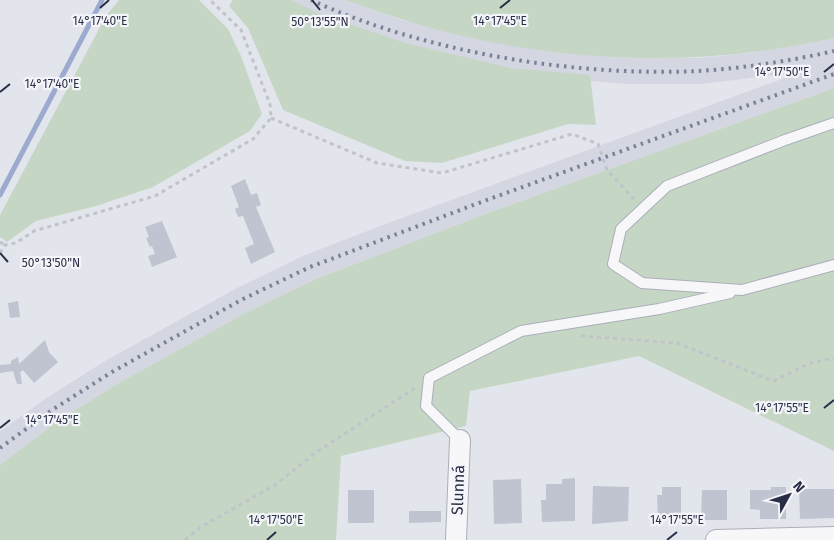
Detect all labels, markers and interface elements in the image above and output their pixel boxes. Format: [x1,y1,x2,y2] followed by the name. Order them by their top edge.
[73,14,127,28] text: 14°17'40"E
[473,14,527,28] text: 14°17'45"E
[291,15,349,29] text: 50°13'55"N
[755,65,809,79] text: 14°17'50"E
[25,77,79,91] text: 14°17'40"E
[22,256,80,270] text: 50°13'50"N
[755,401,809,415] text: 14°17'55"E
[25,413,79,427] text: 14°17'45"E
[448,465,468,515] street label: Slunná
[764,470,814,520] north arrow
[789,478,808,496] text: N
[249,513,303,527] text: 14°17'50"E
[650,513,704,527] text: 14°17'55"E

